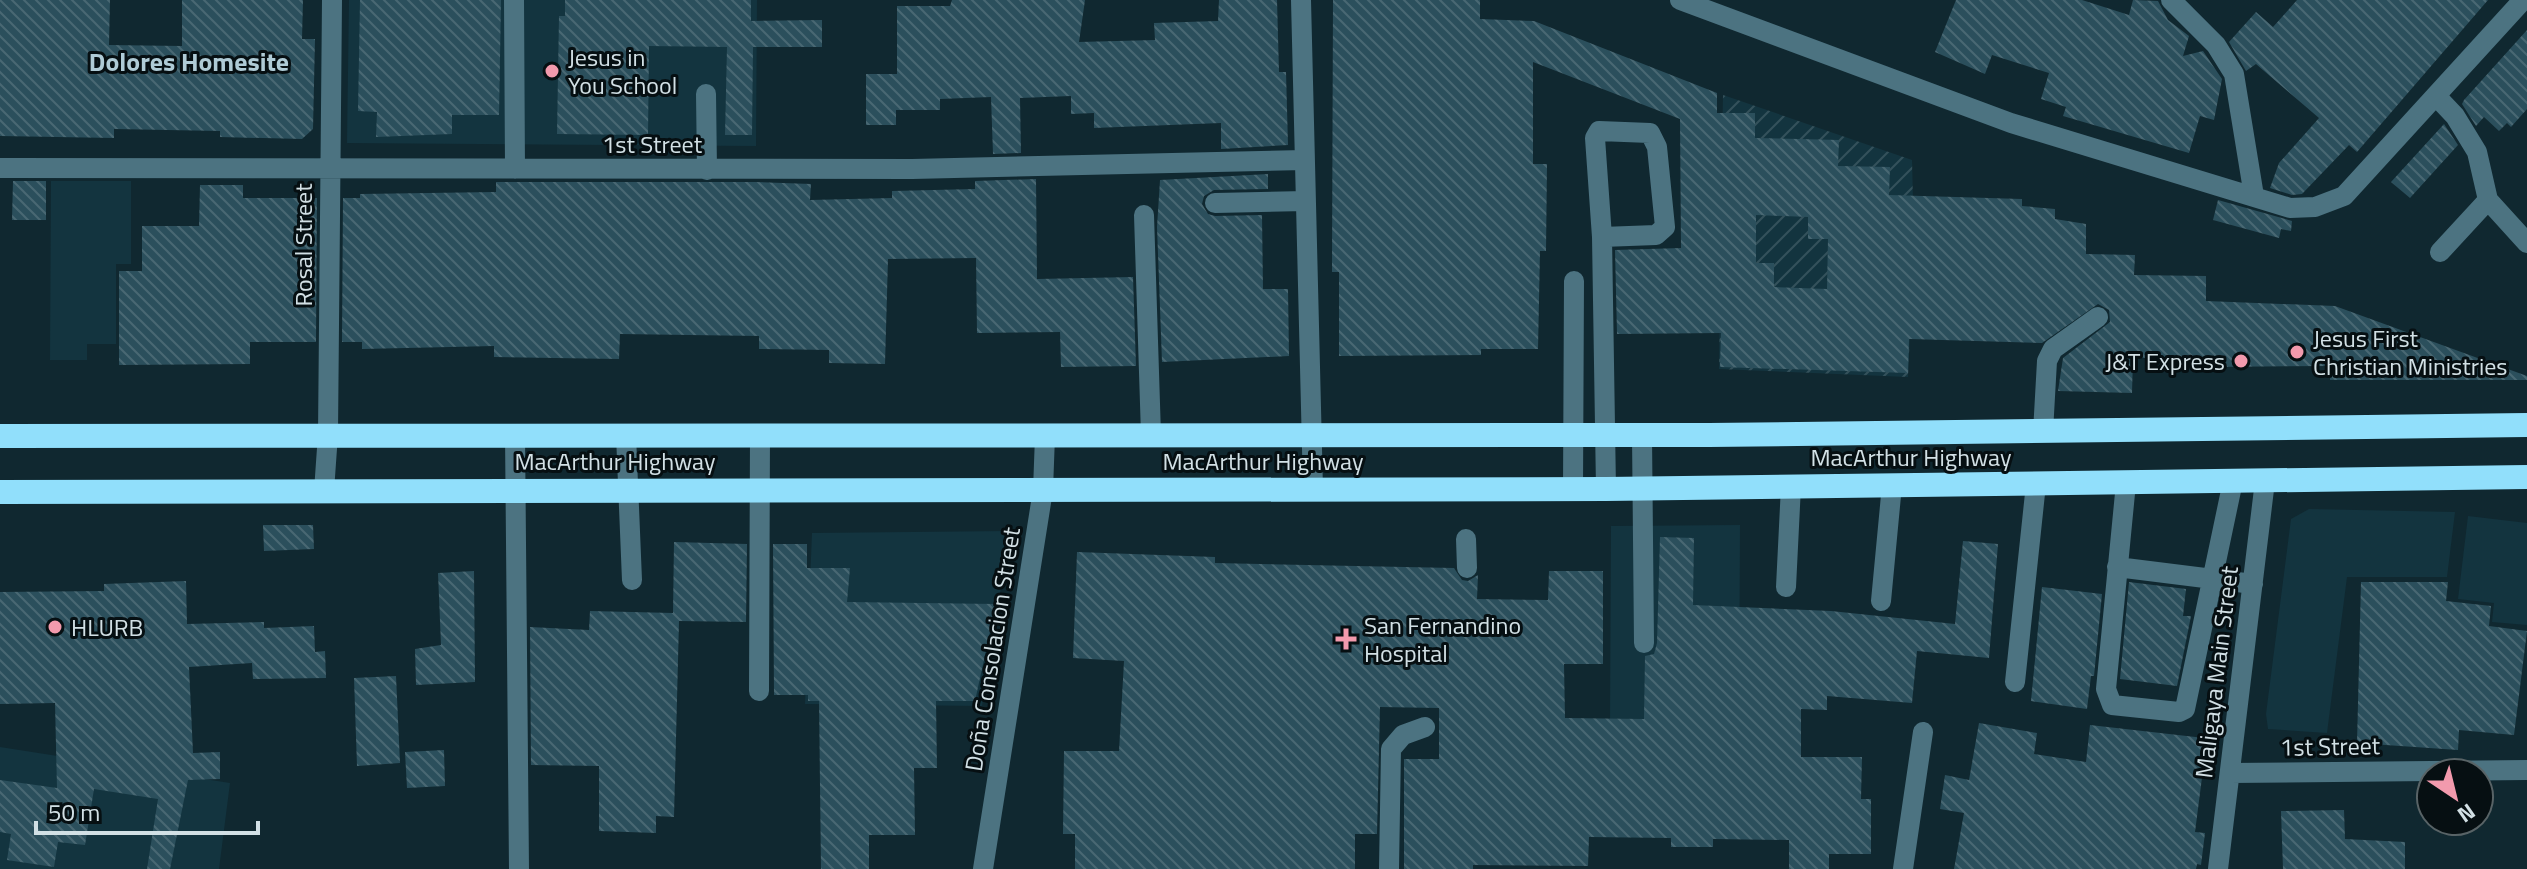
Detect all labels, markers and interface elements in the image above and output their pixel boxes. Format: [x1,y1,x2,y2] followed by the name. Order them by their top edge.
[568,39,677,103] place label: Jesus in You School
[89,42,289,81] district label: Dolores Homesite
[543,62,561,80] marker: Jesus in You School
[602,126,703,162] street label: 1st Street
[285,183,321,307] street label: Rosal Street
[2313,320,2508,384] place label: Jesus First Christian Ministries
[2105,343,2225,379] place label: J&T Express
[2288,343,2306,361] marker: Jesus First Christian Ministries
[2232,352,2250,370] marker: J&T Express
[1810,439,2012,475] street label: MacArthur Highway
[514,443,716,479] street label: MacArthur Highway
[1162,443,1364,479] street label: MacArthur Highway
[955,524,1029,774] street label: Doña Consolacion Street
[2185,563,2247,780] street label: Maligaya Main Street
[1364,607,1521,671] place label: San Fernandino Hospital
[71,609,143,645] place label: HLURB
[46,618,64,636] marker: HLURB
[1335,628,1357,650] marker: San Fernandino Hospital
[2280,727,2381,765] street label: 1st Street
[2415,757,2495,837] north arrow
[36,785,258,835] scale bar
[48,794,100,830] text: 50 m
[2450,795,2482,832] text: N

